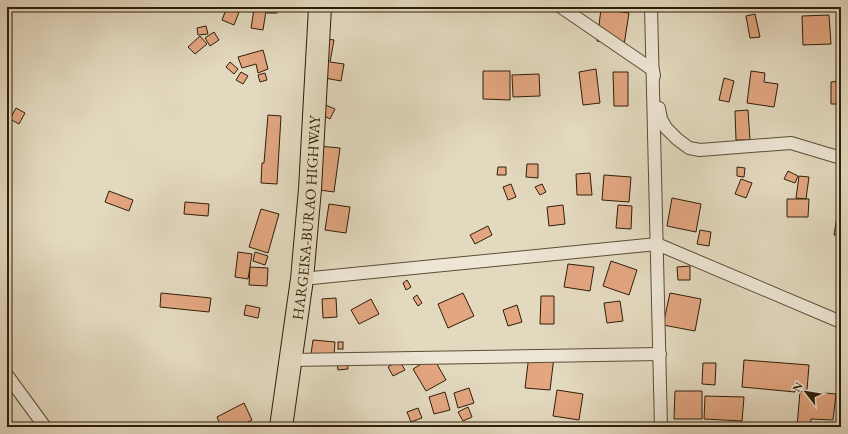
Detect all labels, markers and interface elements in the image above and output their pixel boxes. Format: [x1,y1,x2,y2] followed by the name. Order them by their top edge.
[287,114,324,321] street label: HARGEISA-BURAO HIGHWAY
[786,372,826,412] north arrow
[789,379,806,394] text: N

